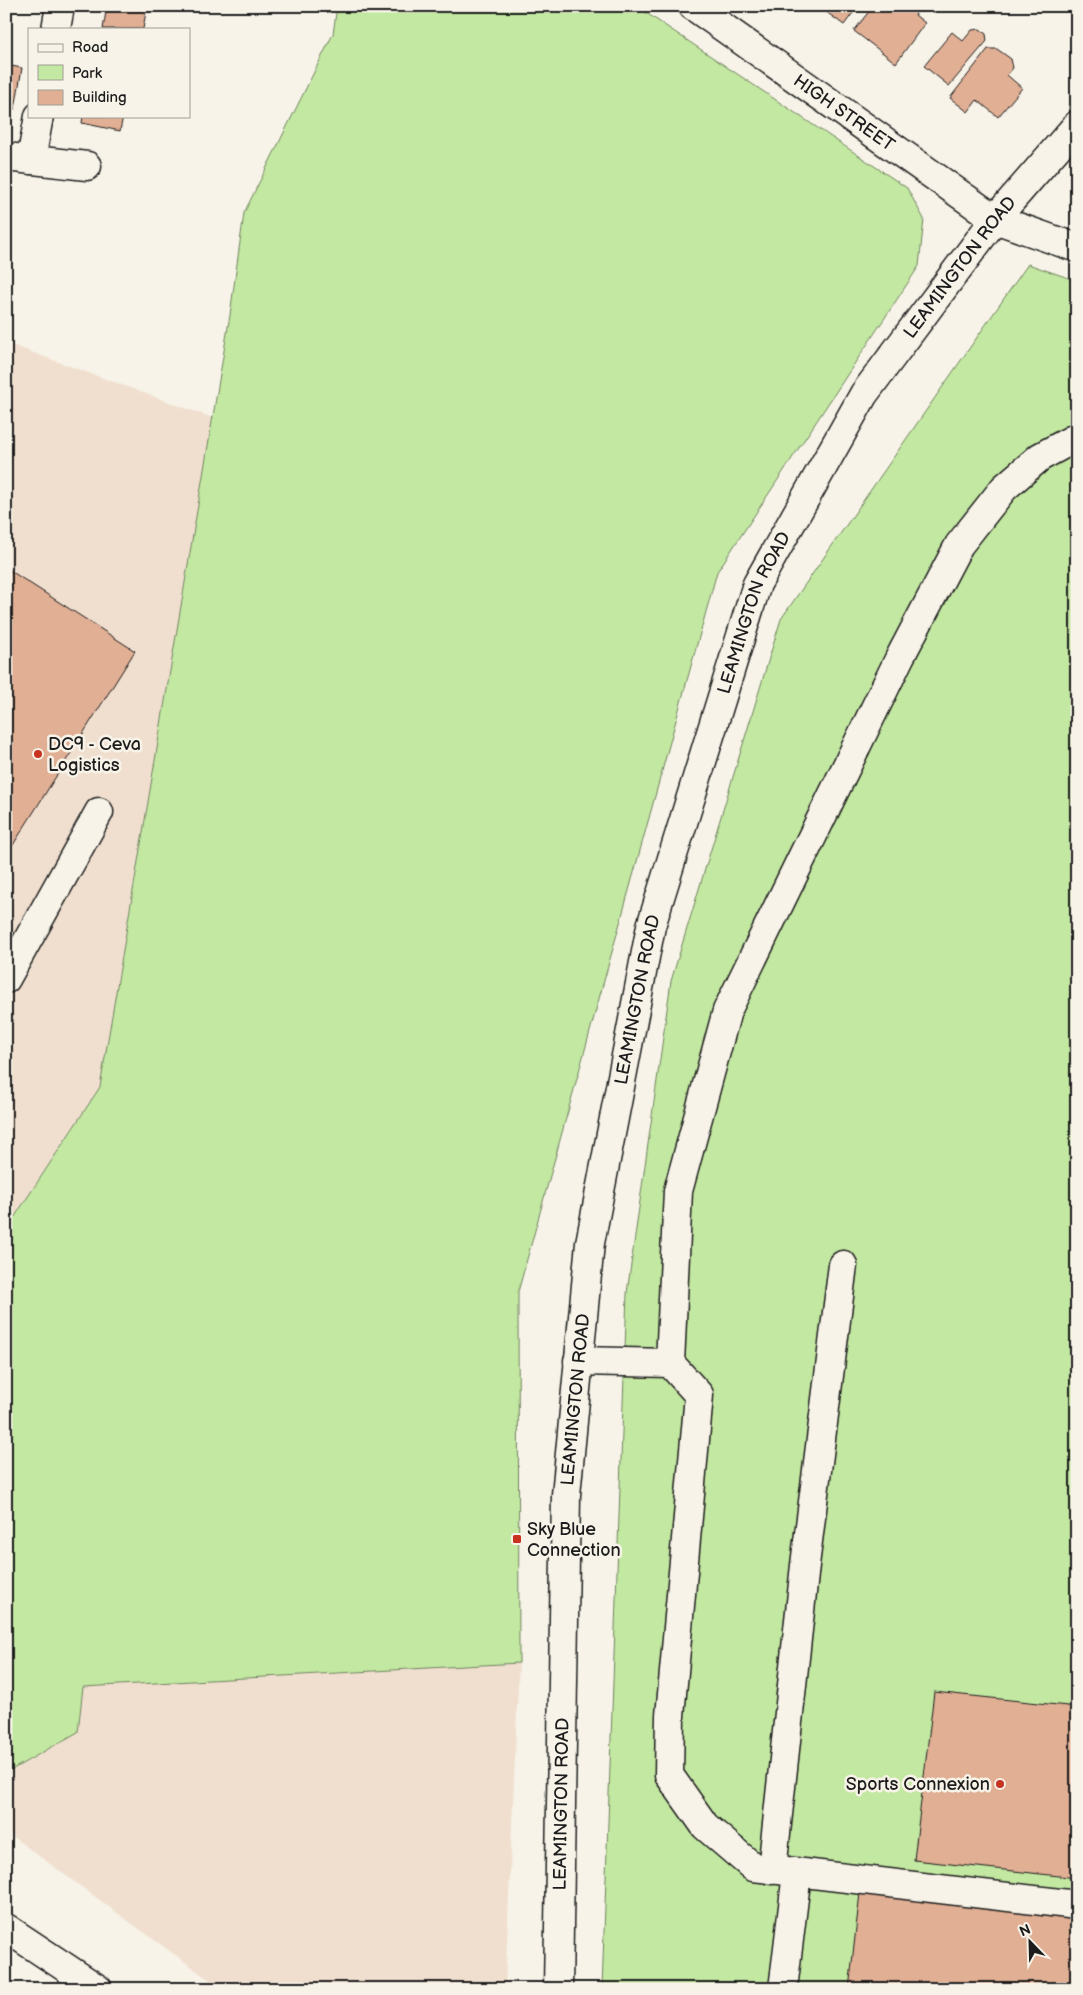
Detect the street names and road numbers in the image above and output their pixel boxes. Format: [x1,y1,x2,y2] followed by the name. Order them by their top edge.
[790,70,899,156] street label: HIGH STREET
[899,192,1020,342] street label: LEAMINGTON ROAD
[713,528,795,696] street label: LEAMINGTON ROAD
[610,912,664,1086] street label: LEAMINGTON ROAD
[556,1313,594,1486] street label: LEAMINGTON ROAD
[549,1718,573,1891] street label: LEAMINGTON ROAD

